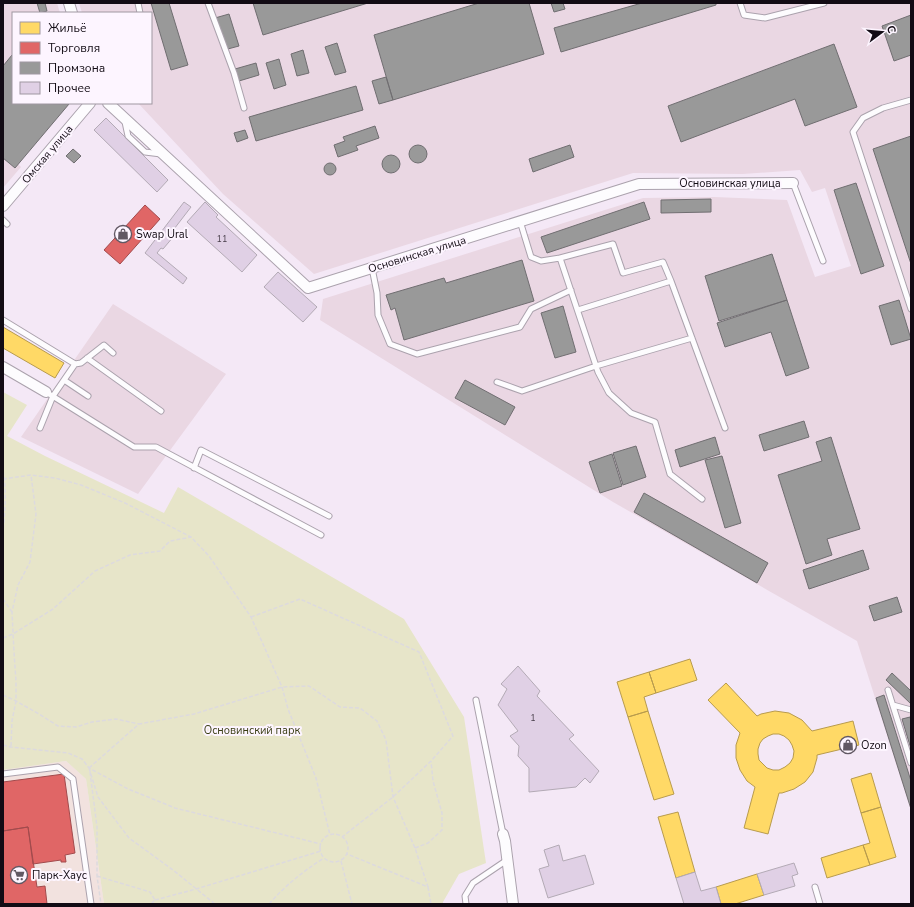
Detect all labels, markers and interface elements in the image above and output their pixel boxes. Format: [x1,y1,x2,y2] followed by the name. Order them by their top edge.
[12,12,152,104] legend
[862,12,902,52] north arrow
[48,20,86,36] text: Жильё
[883,24,900,36] text: С
[48,40,100,56] text: Торговля
[48,60,105,76] text: Промзона
[48,80,91,96] text: Прочее
[18,122,76,187] street label: Омская улица
[679,176,781,191] street label: Основинская улица
[113,224,133,244] shop icon: Swap Ural
[136,227,189,242] place label: Swap Ural
[366,232,468,276] street label: Основинская улица
[217,233,227,245] house number: 11
[530,712,536,724] house number: 1
[204,723,300,738] park label: Основинский парк
[838,735,858,755] shop icon: Ozon
[861,738,887,753] place label: Ozon
[9,865,29,885] supermarket icon: Парк-Хаус
[32,868,87,883] place label: Парк-Хаус

